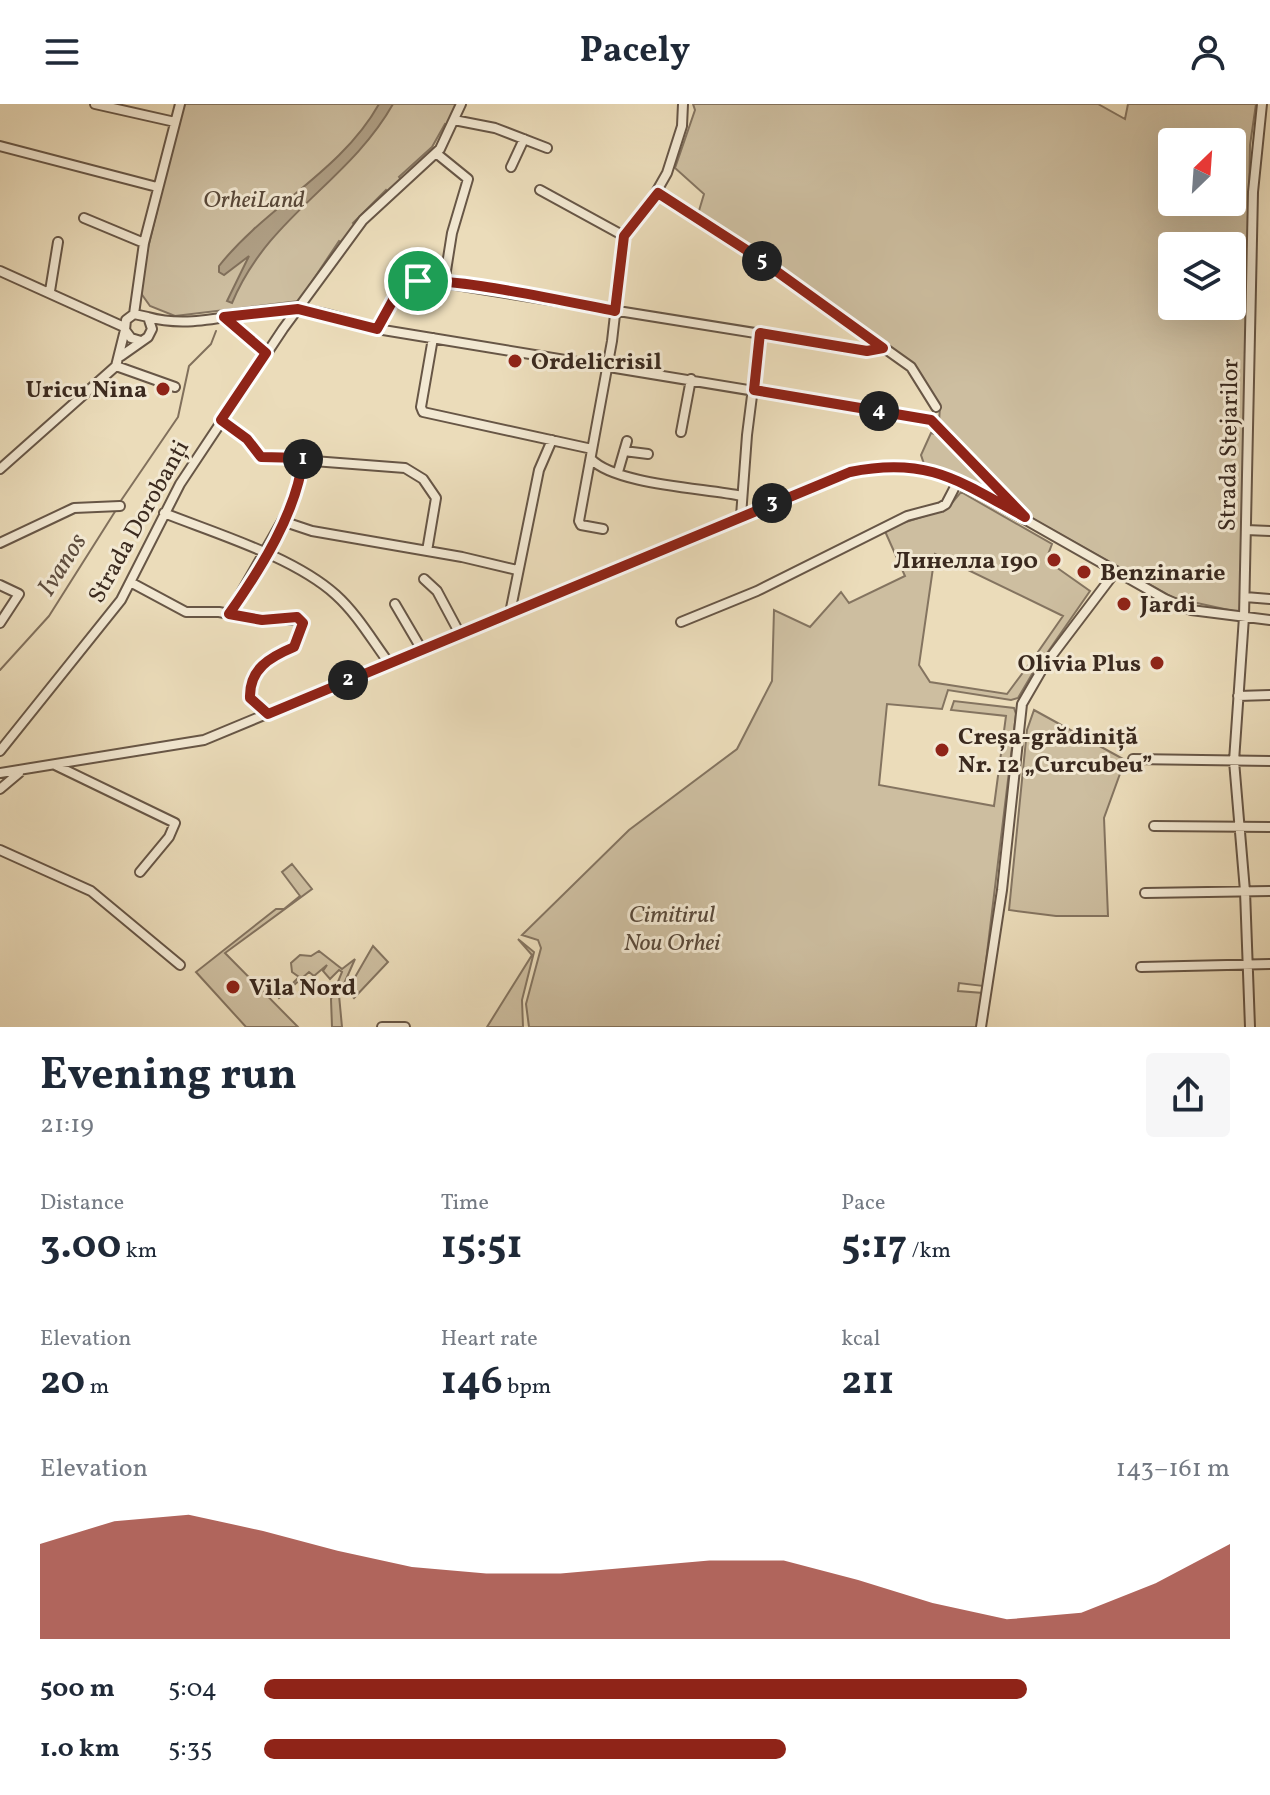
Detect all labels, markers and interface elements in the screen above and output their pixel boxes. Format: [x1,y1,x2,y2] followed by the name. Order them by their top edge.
[580,27,690,77] text: Pacely
[40,30,84,74] icon: menu
[1186,30,1230,74] icon: person
[1158,128,1246,216] north arrow
[1158,128,1246,320] map controls
[203,184,305,218] park label: OrheiLand
[1158,232,1246,320] button: layers
[742,241,782,281] pin: 5
[757,245,767,276] text: 5
[384,247,452,315] pin
[396,259,440,303] icon: arrive
[531,346,662,380] place label: Ordelicrisil
[506,352,524,370] marker: Ordelicrisil
[1211,358,1249,532] street label: Strada Stejarilor
[26,374,147,408] place label: Uricu Nina
[154,380,172,398] marker: Uricu Nina
[859,391,899,431] pin: 4
[872,395,886,426] text: 4
[81,434,199,610] street label: Strada Dorobanți
[283,439,323,479] pin: 1
[299,443,307,474] text: 1
[752,483,792,523] pin: 3
[766,487,778,518] text: 3
[29,526,96,604] water label: Ivanos
[894,545,1038,579] place label: Линелла 190
[1045,551,1063,569] marker: Линелла 190
[1100,557,1226,591] place label: Benzinarie
[1075,563,1093,581] marker: Benzinarie
[1139,589,1196,623] place label: Jardi
[1115,595,1133,613] marker: Jardi
[1017,648,1141,682] place label: Olivia Plus
[1148,654,1166,672] marker: Olivia Plus
[328,660,368,700] pin: 2
[342,664,354,695] text: 2
[958,721,1153,783] place label: Creșa-grădiniță Nr. 12 „Curcubeu”
[933,741,951,759] marker: Creșa-grădiniță Nr. 12 „Curcubeu”
[624,899,721,961] park label: Cimitirul Nou Orhei
[249,972,357,1006] place label: Vila Nord
[224,978,242,996] marker: Vila Nord
[40,1046,297,1107] text: Evening run
[1146,1053,1230,1137] button: share
[40,1107,94,1143] text: 21:19
[40,1188,124,1219] text: Distance
[441,1188,489,1219] text: Time
[841,1188,885,1219] text: Pace
[40,1219,121,1275] text: 3.00
[441,1219,523,1275] text: 15:51
[841,1219,907,1275] text: 5:17
[121,1236,157,1267] text: km
[907,1236,951,1267] text: /km
[40,1324,131,1355] text: Elevation
[441,1324,538,1355] text: Heart rate
[841,1324,880,1355] text: kcal
[40,1355,85,1411] text: 20
[441,1355,503,1411] text: 146
[841,1355,894,1411] text: 211
[85,1372,109,1403] text: m
[503,1372,551,1403] text: bpm
[40,1451,148,1487] text: Elevation
[1116,1451,1230,1487] text: 143–161 m
[40,1671,115,1707] text: 500 m
[168,1671,217,1707] text: 5:04
[40,1731,120,1767] text: 1.0 km
[168,1731,213,1767] text: 5:35

